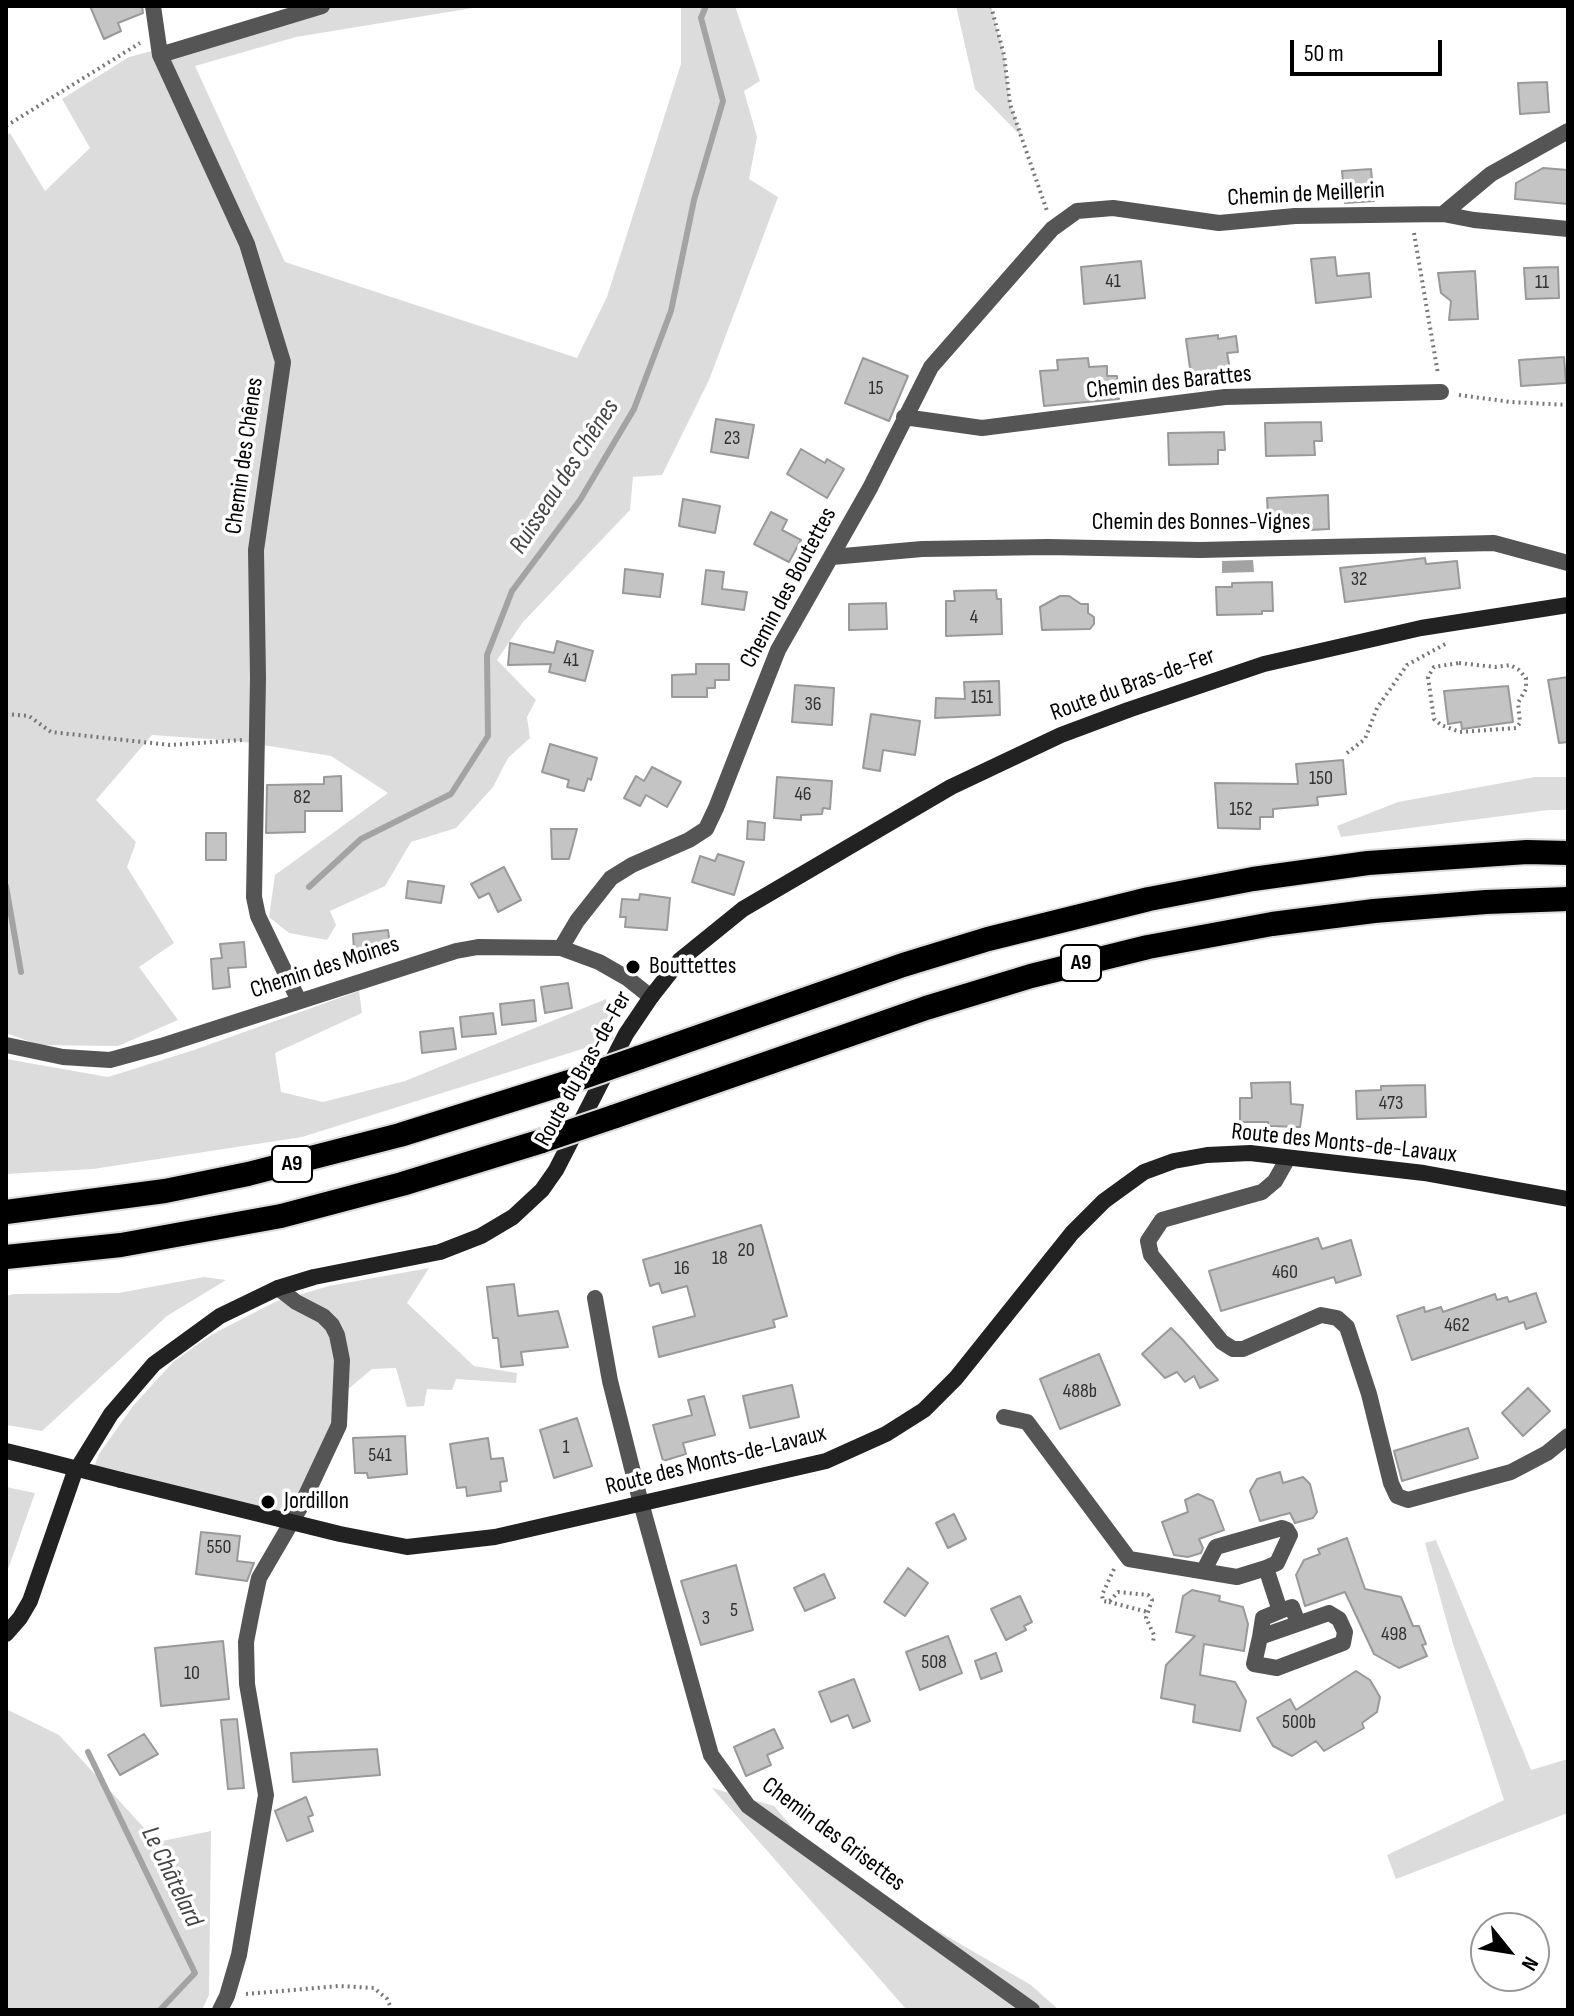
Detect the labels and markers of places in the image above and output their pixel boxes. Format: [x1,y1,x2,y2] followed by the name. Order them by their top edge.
[649,953,736,981] place label: Bouttettes
[624,958,642,976] marker: Bouttettes
[284,1488,349,1516] place label: Jordillon
[259,1493,277,1511] marker: Jordillon

